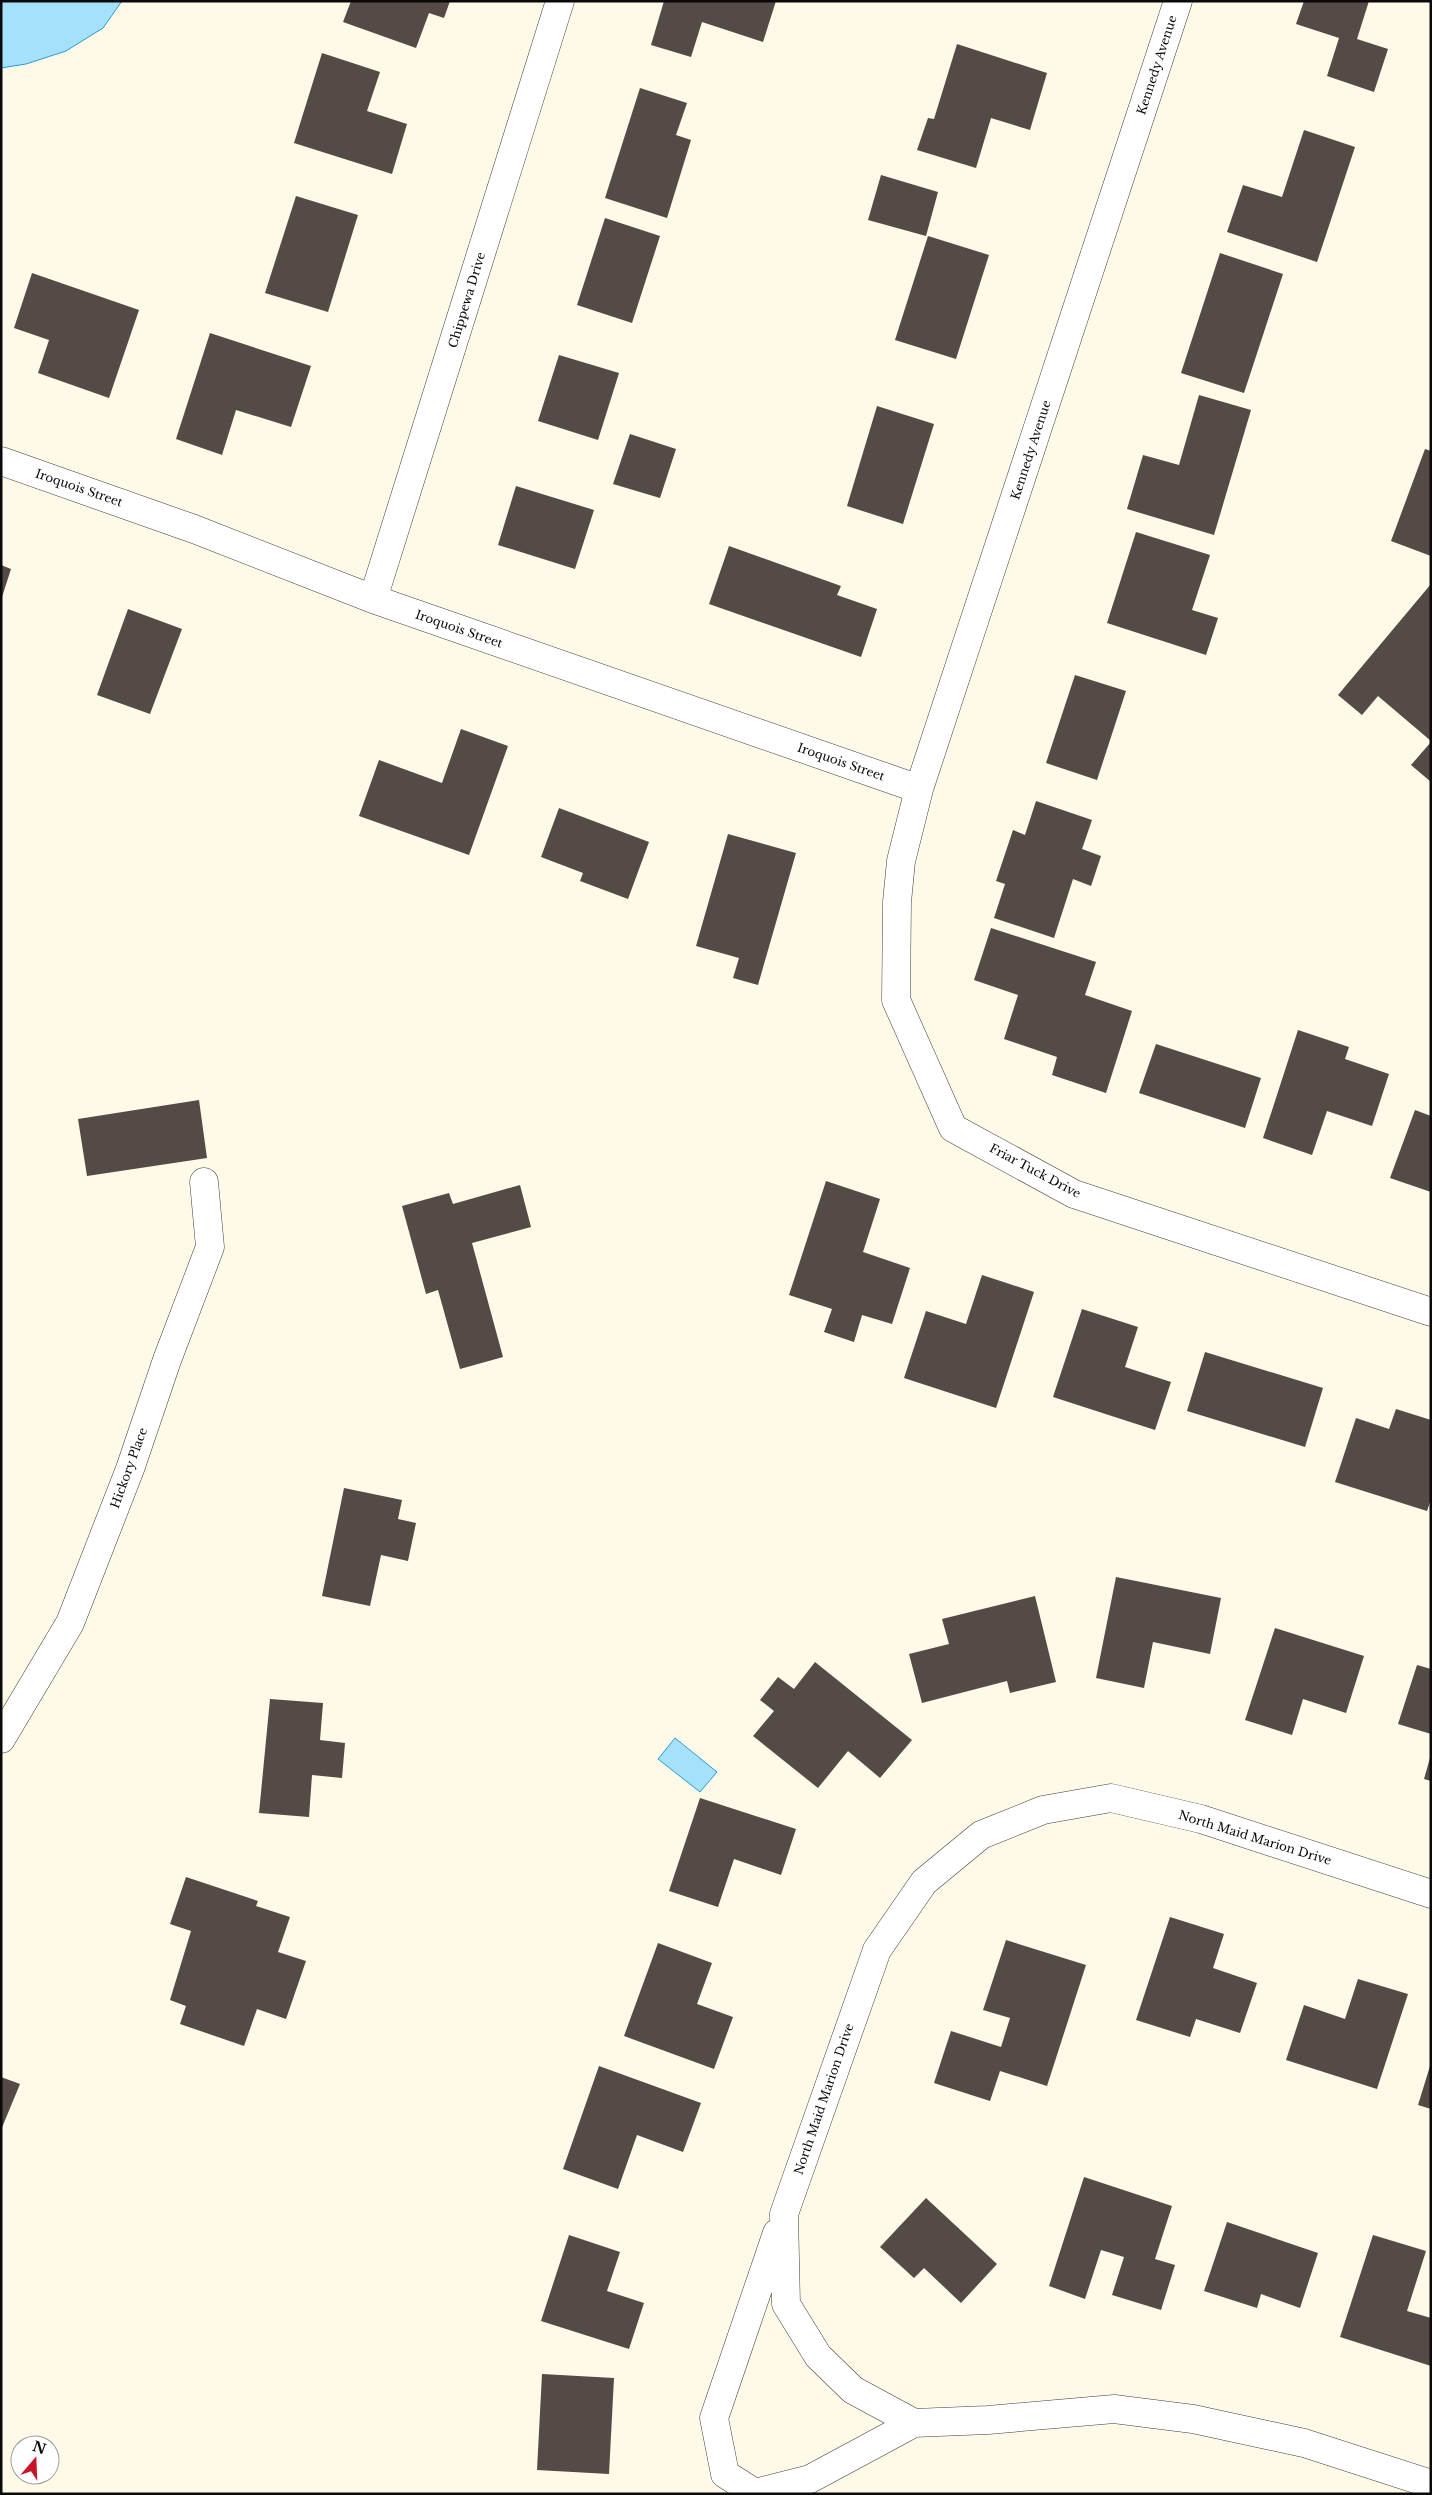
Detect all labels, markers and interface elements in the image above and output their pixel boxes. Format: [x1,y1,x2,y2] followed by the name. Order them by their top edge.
[1133,13,1180,116] street label: Kennedy Avenue
[445,250,488,350] street label: Chippewa Drive
[1007,398,1054,501] street label: Kennedy Avenue
[34,466,125,510] street label: Iroquois Street
[414,607,505,651] street label: Iroquois Street
[796,740,887,784] street label: Iroquois Street
[987,1140,1084,1201] street label: Friar Tuck Drive
[107,1425,150,1510] street label: Hickory Place
[1177,1807,1333,1868] street label: North Maid Marion Drive
[791,2021,857,2176] street label: North Maid Marion Drive
[10,2435,60,2485] north arrow
[30,2437,48,2458] text: N

